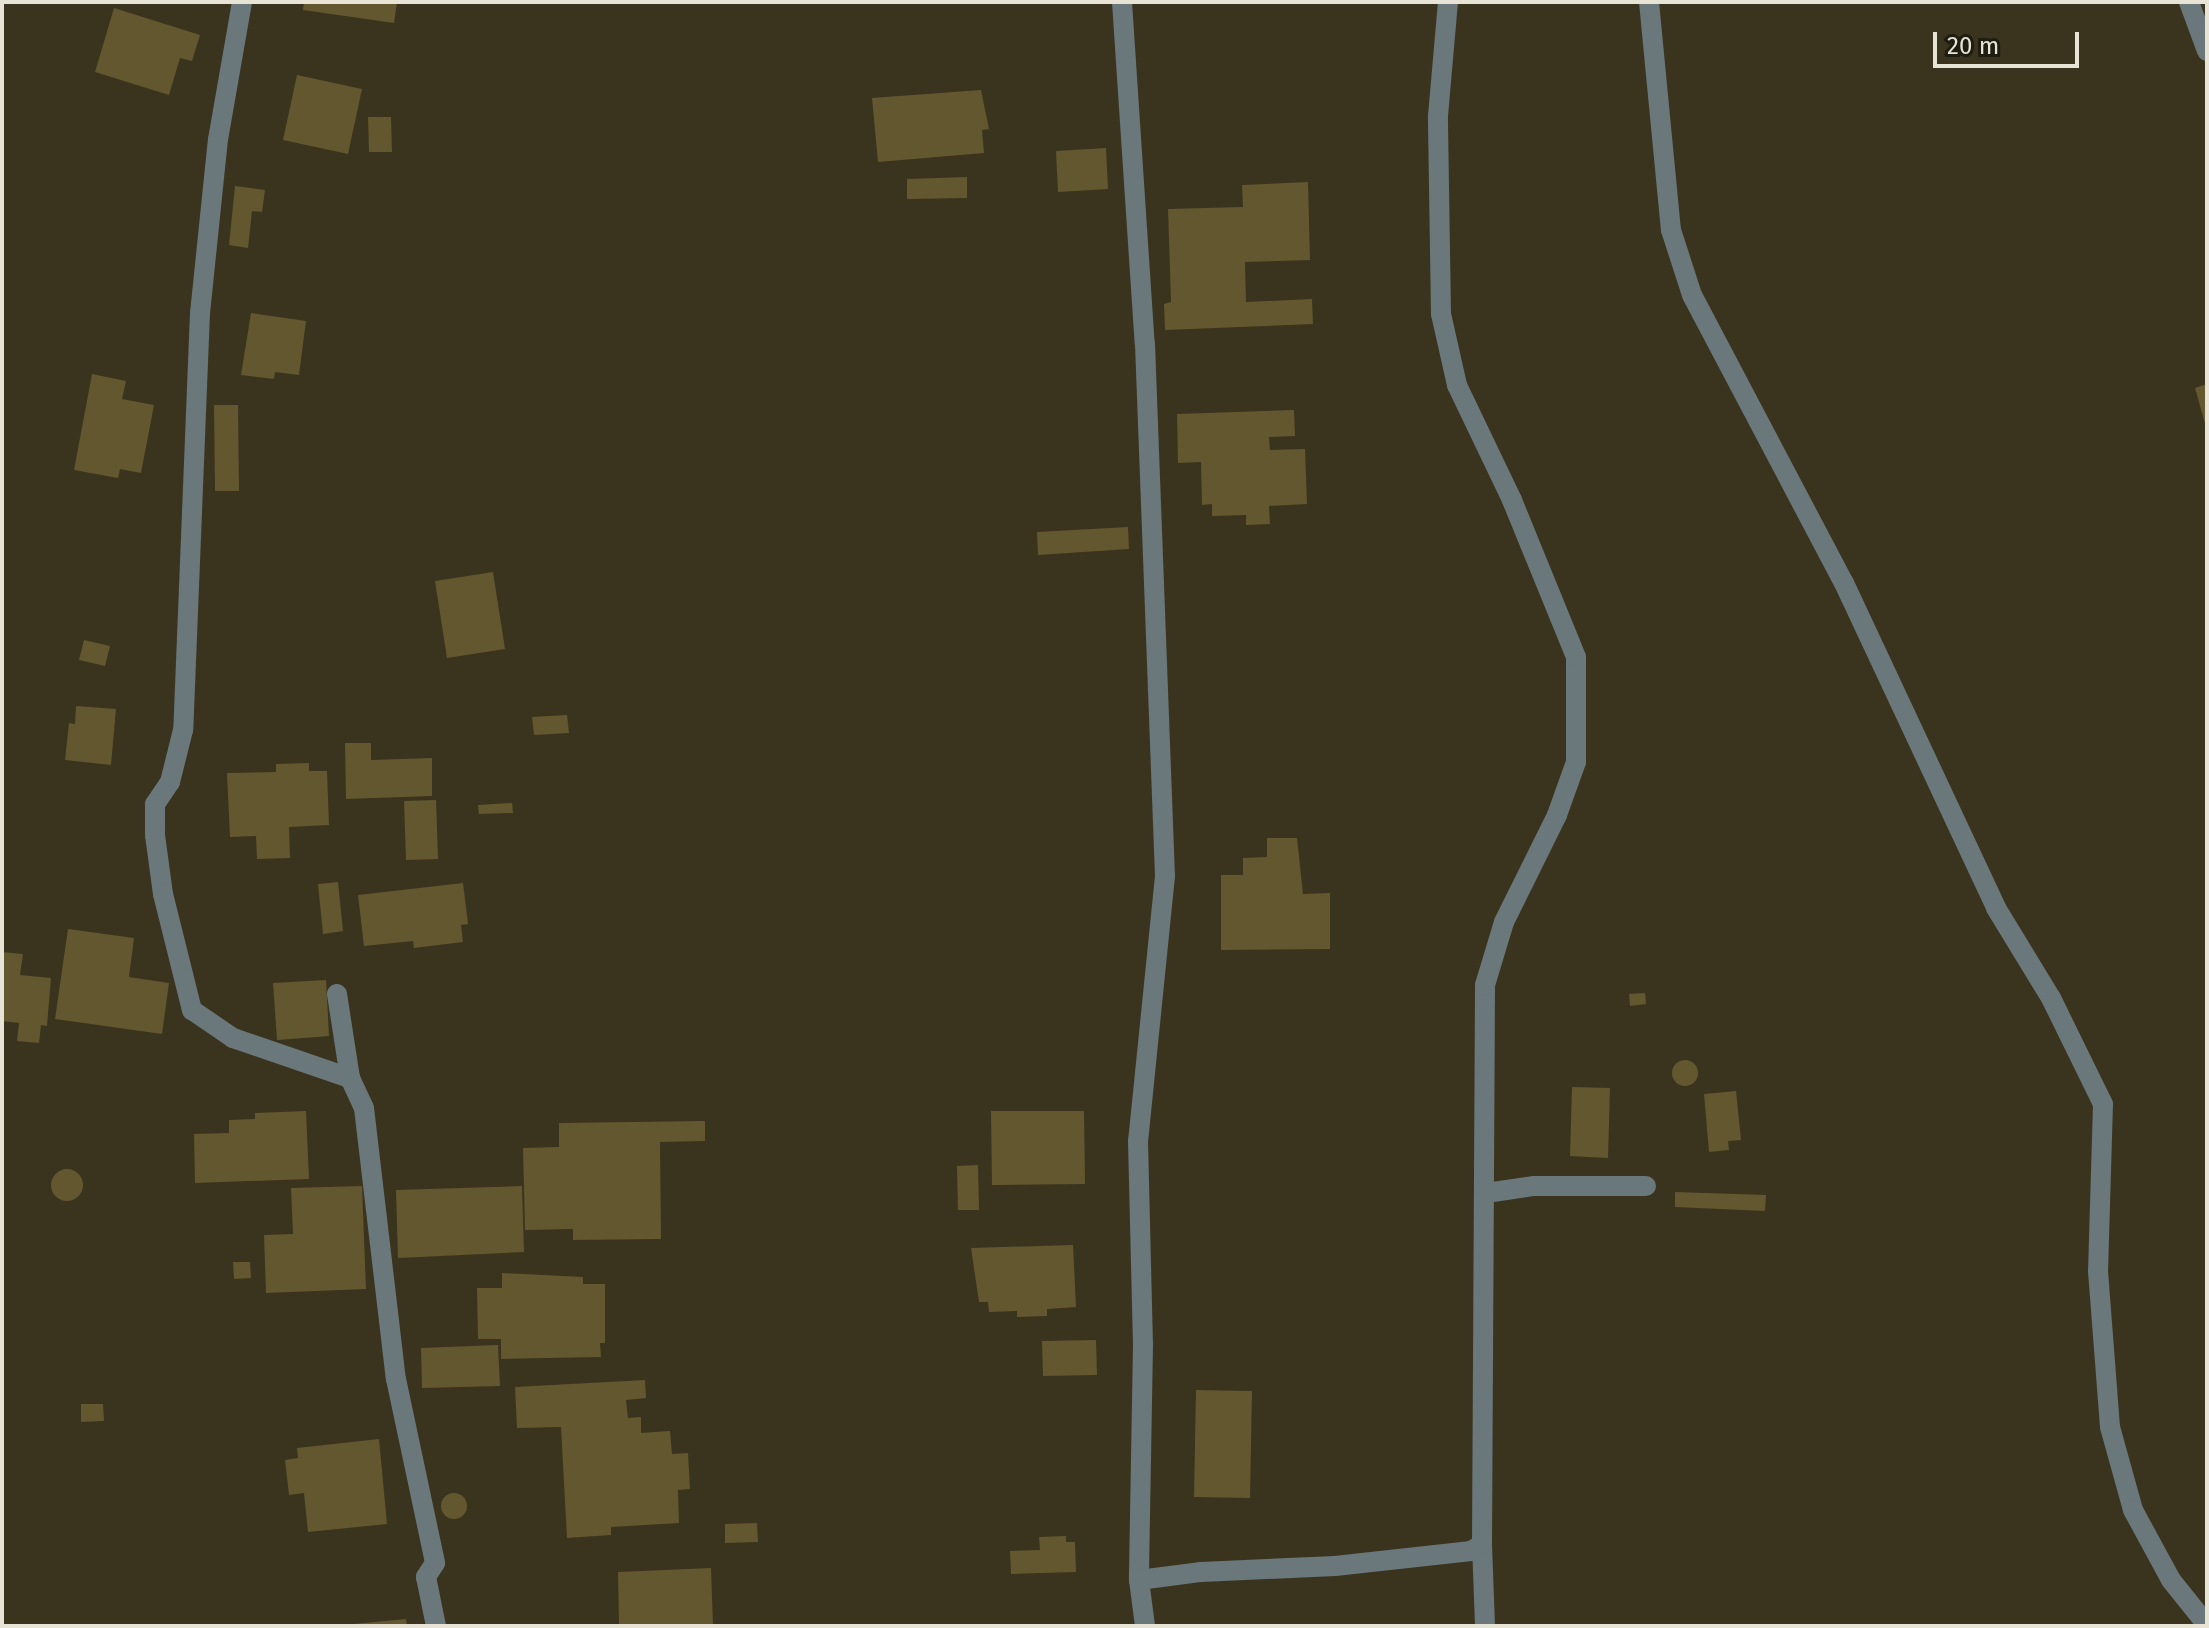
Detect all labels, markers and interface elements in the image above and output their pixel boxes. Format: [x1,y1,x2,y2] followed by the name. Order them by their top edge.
[1937,16,2083,66] scale bar
[1947,32,1999,60] text: 20 m

